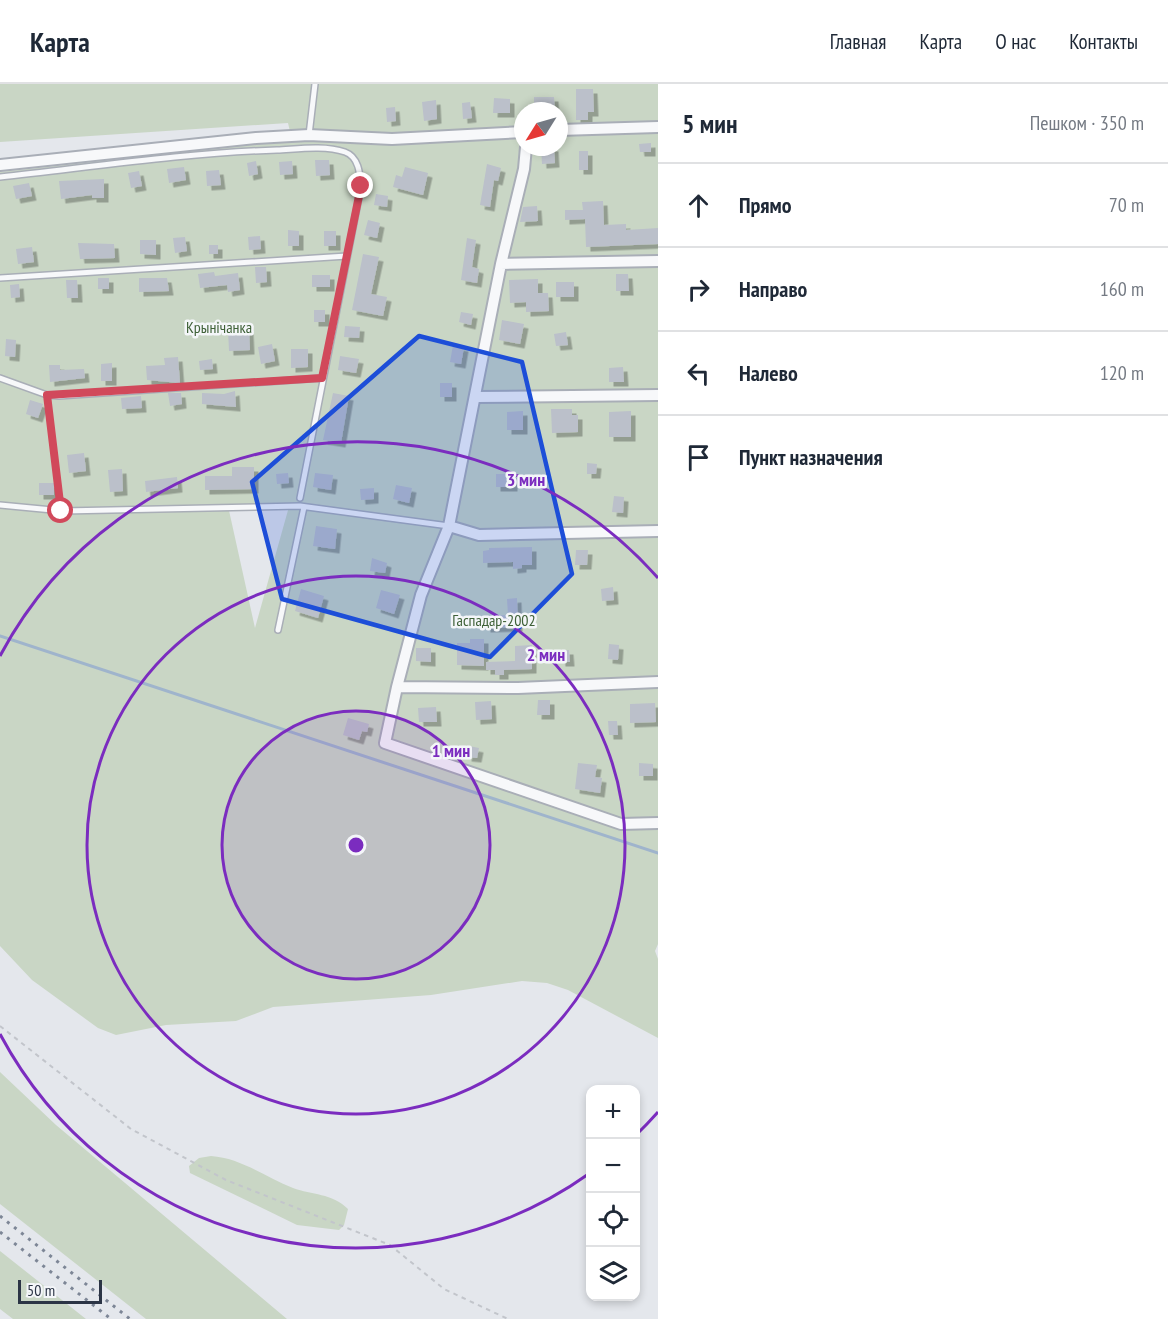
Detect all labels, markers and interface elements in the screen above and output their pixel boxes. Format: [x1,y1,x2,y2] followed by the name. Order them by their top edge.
[30,23,90,60] text: Карта
[830,28,886,55] text: Главная
[919,28,962,55] text: Карта
[995,28,1036,55] text: О нас
[1069,28,1138,55] text: Контакты
[514,102,568,156] north arrow
[682,107,737,140] text: 5 мин
[1030,110,1144,136] text: Пешком · 350 m
[347,172,373,198] route end
[682,189,715,222] icon: ahead
[739,191,792,219] text: Прямо
[1109,192,1144,218] text: 70 m
[682,273,715,306] icon: right
[739,275,807,303] text: Направо
[1100,276,1144,302] text: 160 m
[186,317,252,337] park label: Крынічанка
[682,357,715,390] icon: left
[739,359,798,387] text: Налево
[1100,360,1144,386] text: 120 m
[682,441,715,474] icon: arrive
[739,443,883,471] text: Пункт назначения
[507,468,545,491] text: 3 мин
[47,497,73,523] route start
[452,610,536,630] park label: Гаспадар-2002
[527,643,565,666] text: 2 мин
[432,739,470,762] text: 1 мин
[346,835,366,855] centre of rings
[586,1085,640,1301] map controls
[586,1085,640,1139] button: +
[586,1139,640,1193] button: −
[586,1193,640,1247] button: locate
[586,1247,640,1301] button: layers
[18,1277,102,1304] scale bar
[27,1280,55,1300] text: 50 m

